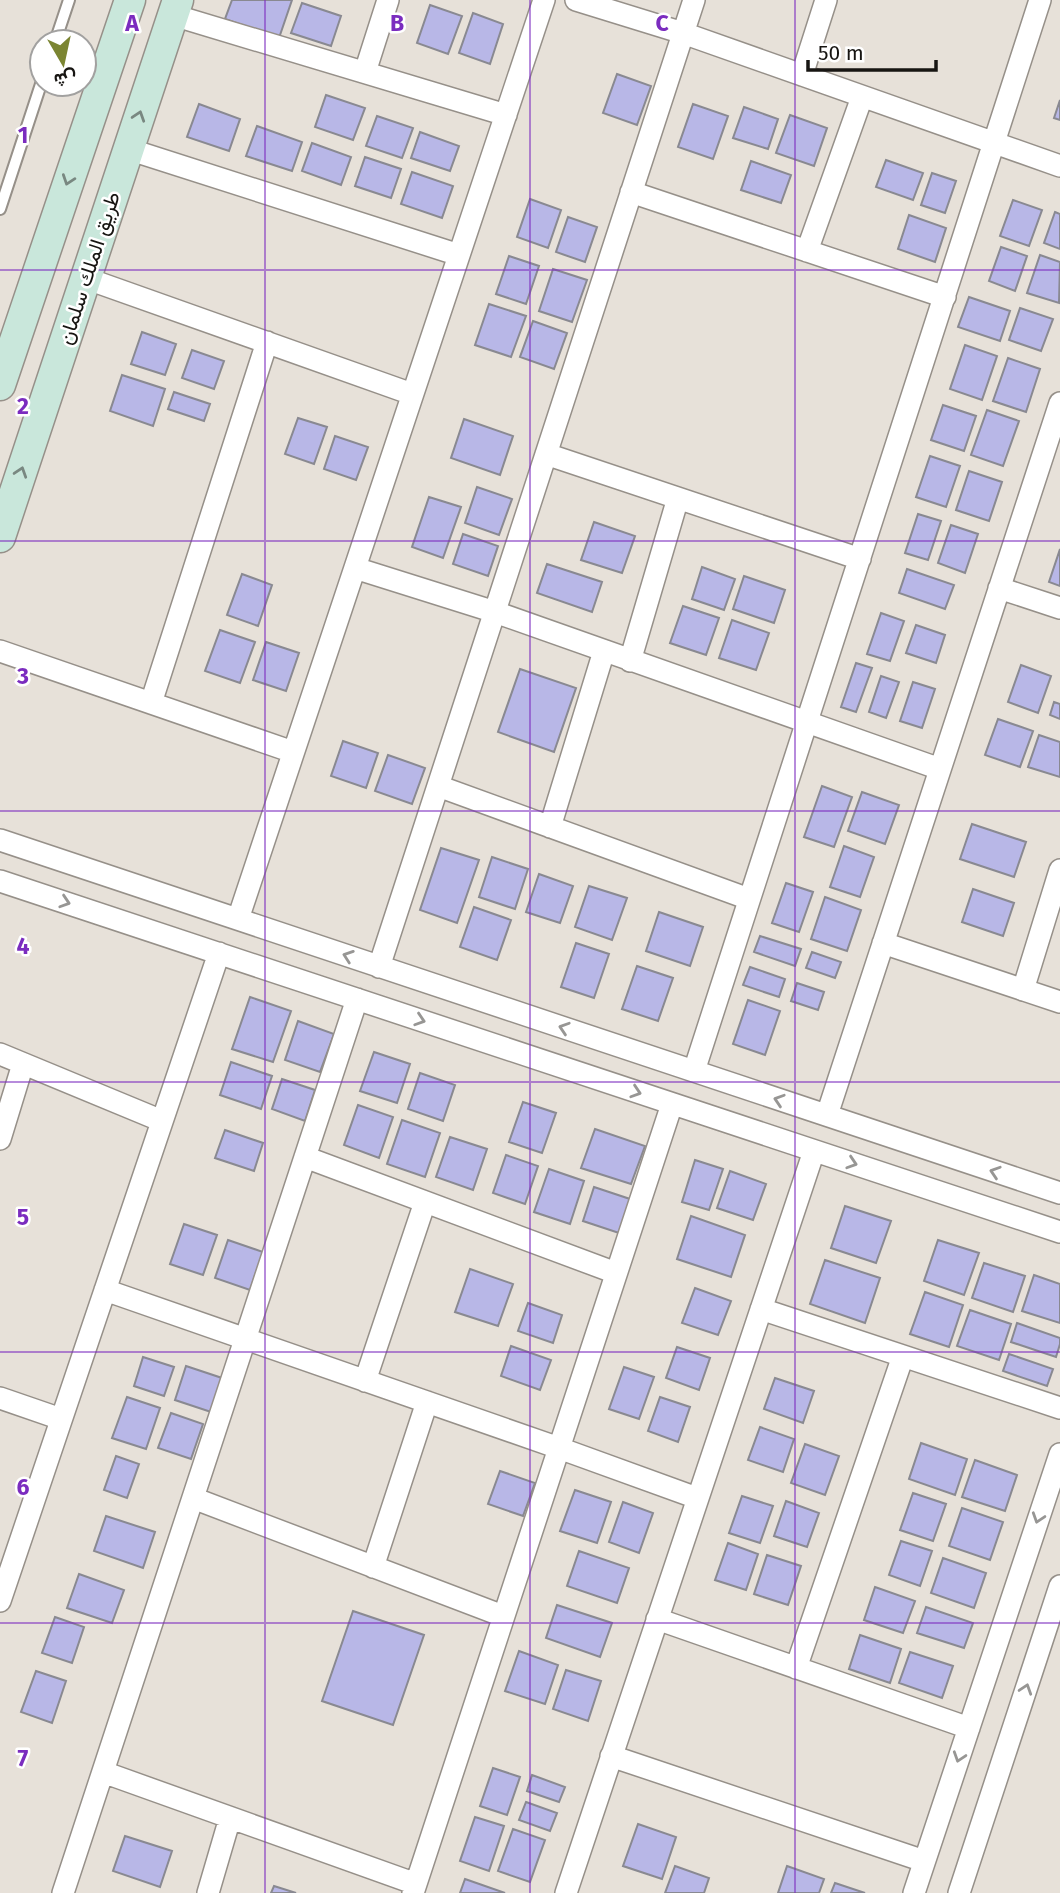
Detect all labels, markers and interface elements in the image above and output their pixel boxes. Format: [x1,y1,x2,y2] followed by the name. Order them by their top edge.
[124,9,139,37] text: A
[390,9,404,37] text: B
[655,9,669,37] text: C
[28,28,98,98] north arrow
[808,28,936,72] scale bar
[818,40,864,66] text: 50 m
[52,66,79,92] text: ش
[131,111,145,123] one-way arrow
[18,121,28,149] text: 1
[62,174,77,186] one-way arrow
[52,188,126,348] street label: طريق الملك سلمان
[17,392,29,420] text: 2
[13,466,27,479] one-way arrow
[16,662,29,690] text: 3
[58,894,70,908] one-way arrow
[17,932,30,960] text: 4
[342,950,354,964] one-way arrow
[414,1012,426,1026] one-way arrow
[558,1022,570,1036] one-way arrow
[629,1084,642,1098] one-way arrow
[774,1094,786,1108] one-way arrow
[846,1155,858,1170] one-way arrow
[990,1166,1002,1180] one-way arrow
[17,1203,29,1231] text: 5
[17,1473,30,1501] text: 6
[1032,1512,1047,1524] one-way arrow
[1018,1683,1032,1695] one-way arrow
[18,1744,29,1772] text: 7
[953,1751,967,1763] one-way arrow

